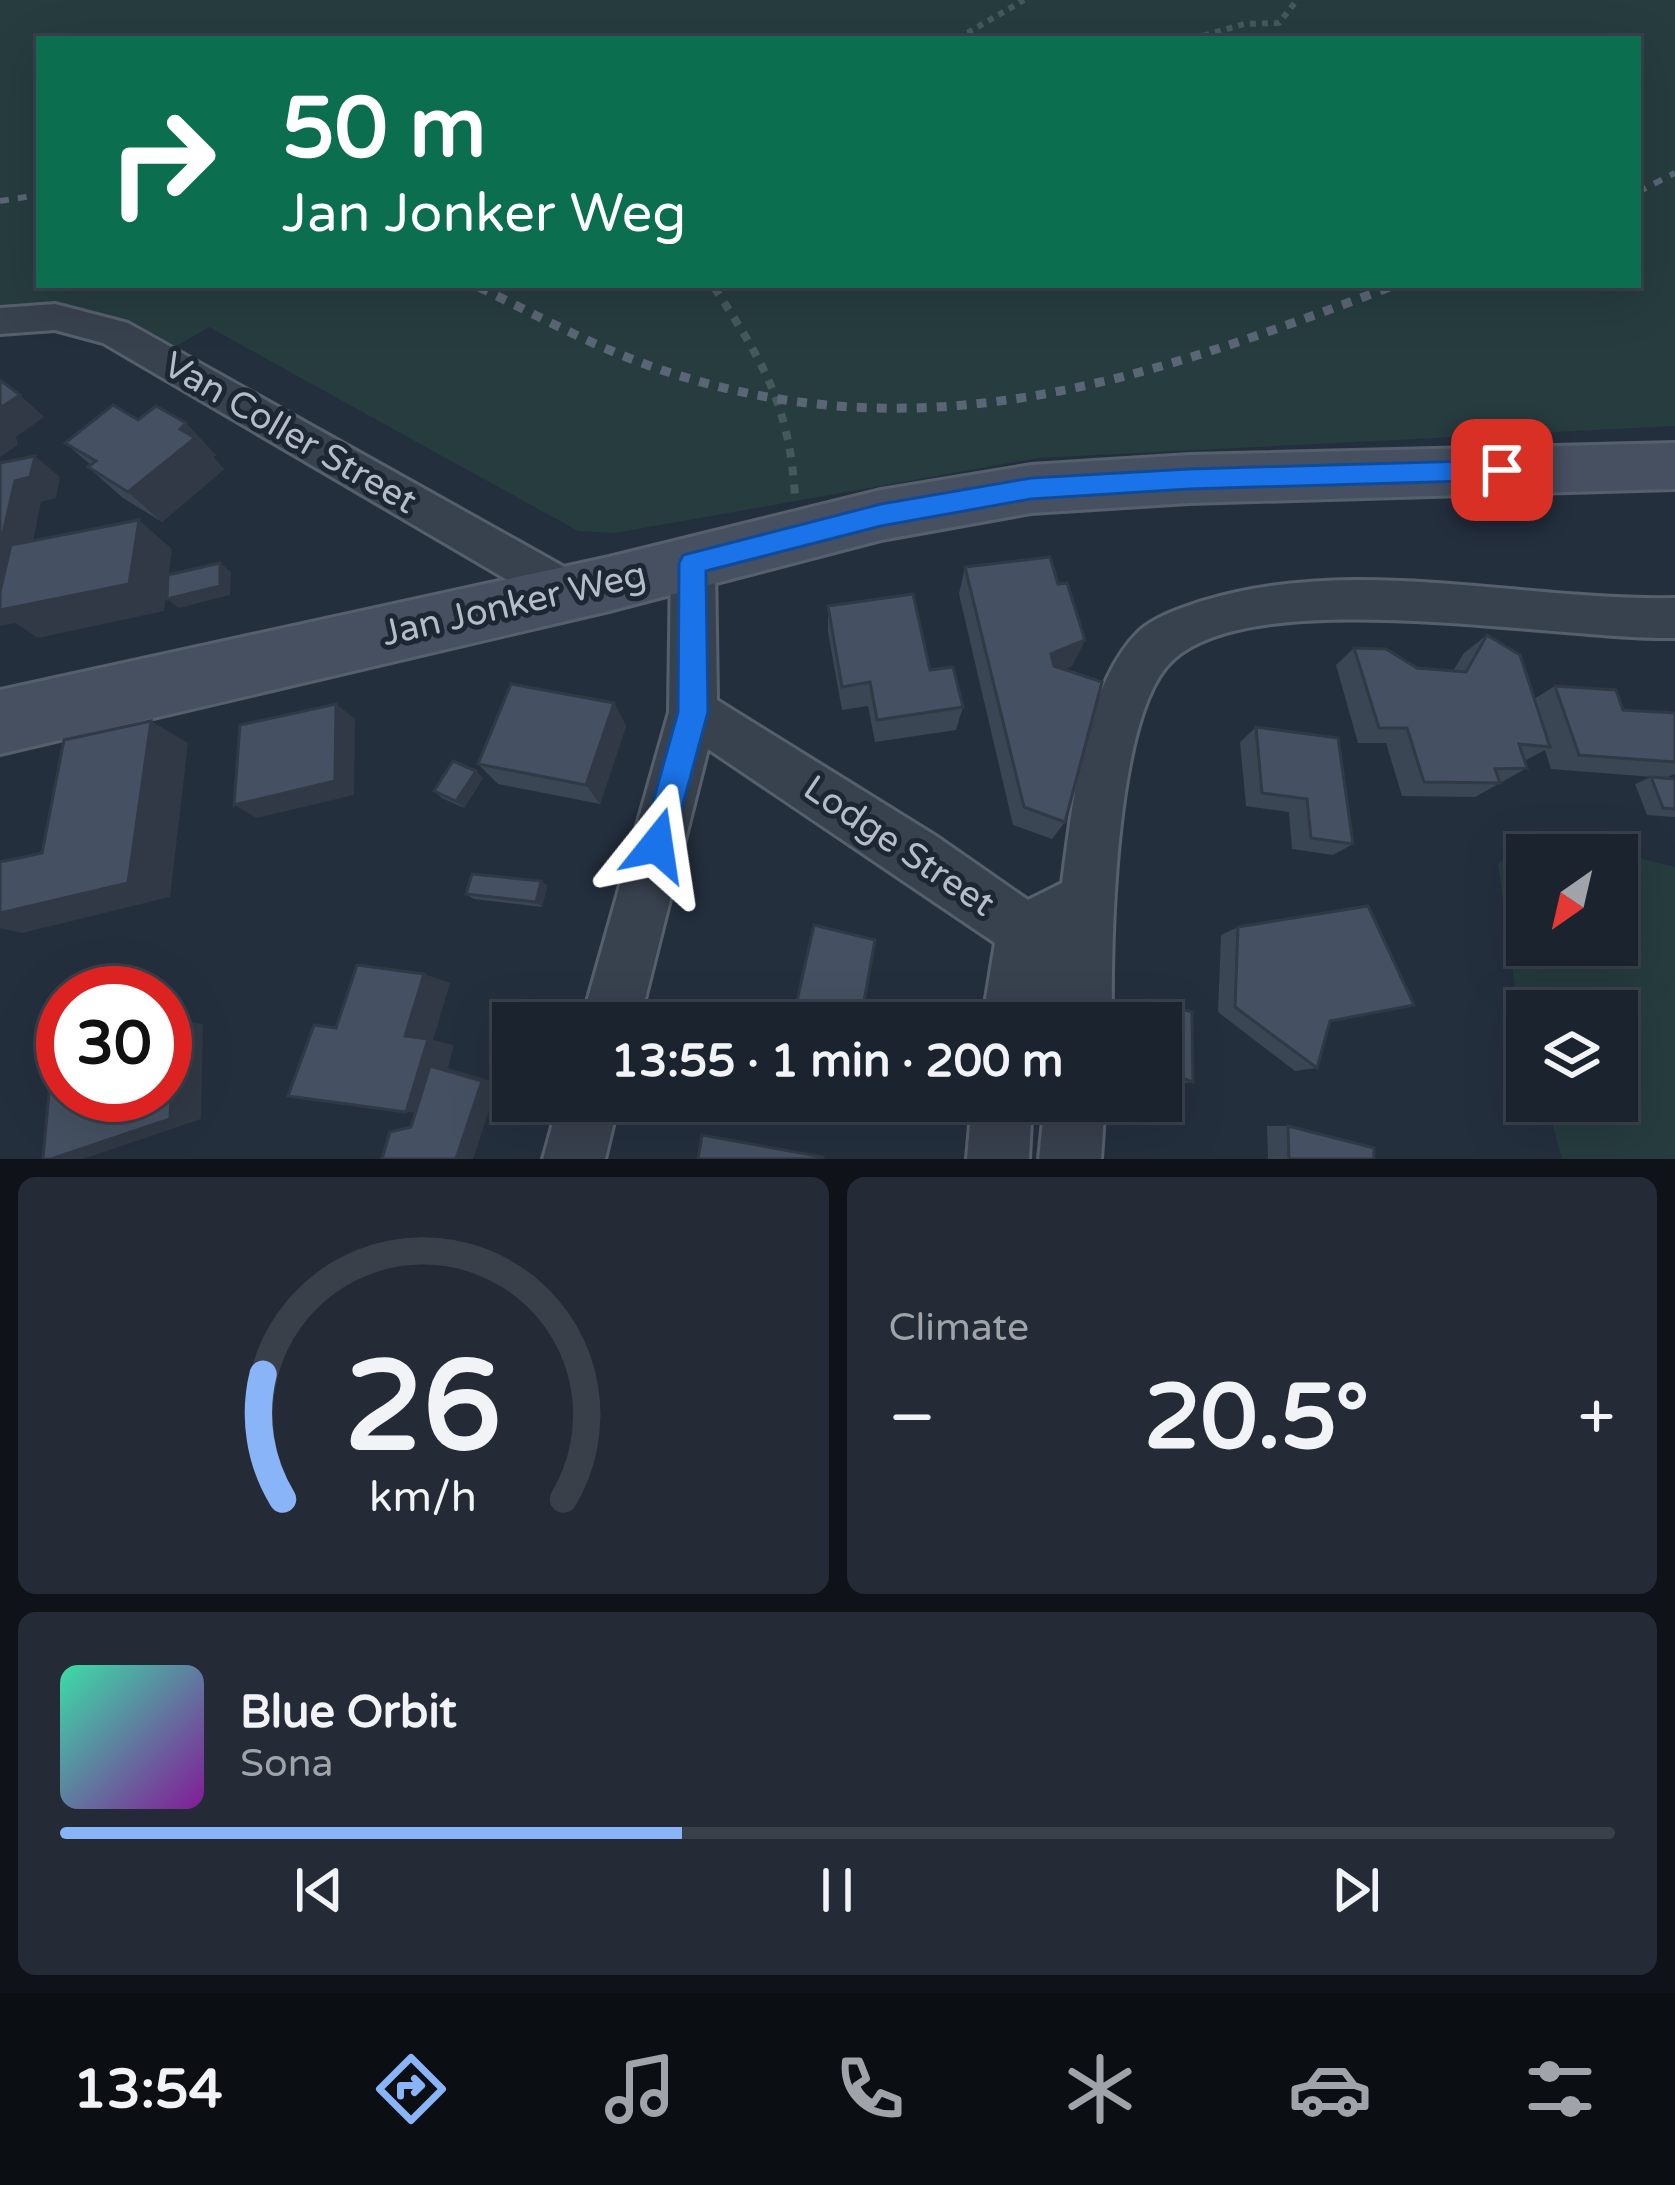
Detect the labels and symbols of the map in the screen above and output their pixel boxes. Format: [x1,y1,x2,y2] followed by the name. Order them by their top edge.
[156,343,424,523] street label: Van Coller Street
[1451,419,1553,521] pin
[378,553,650,655] street label: Jan Jonker Weg
[795,766,1003,926] street label: Lodge Street
[594,782,720,908] position arrow
[1506,834,1638,966] north arrow
[36,966,192,1122] speed limit sign: 30

